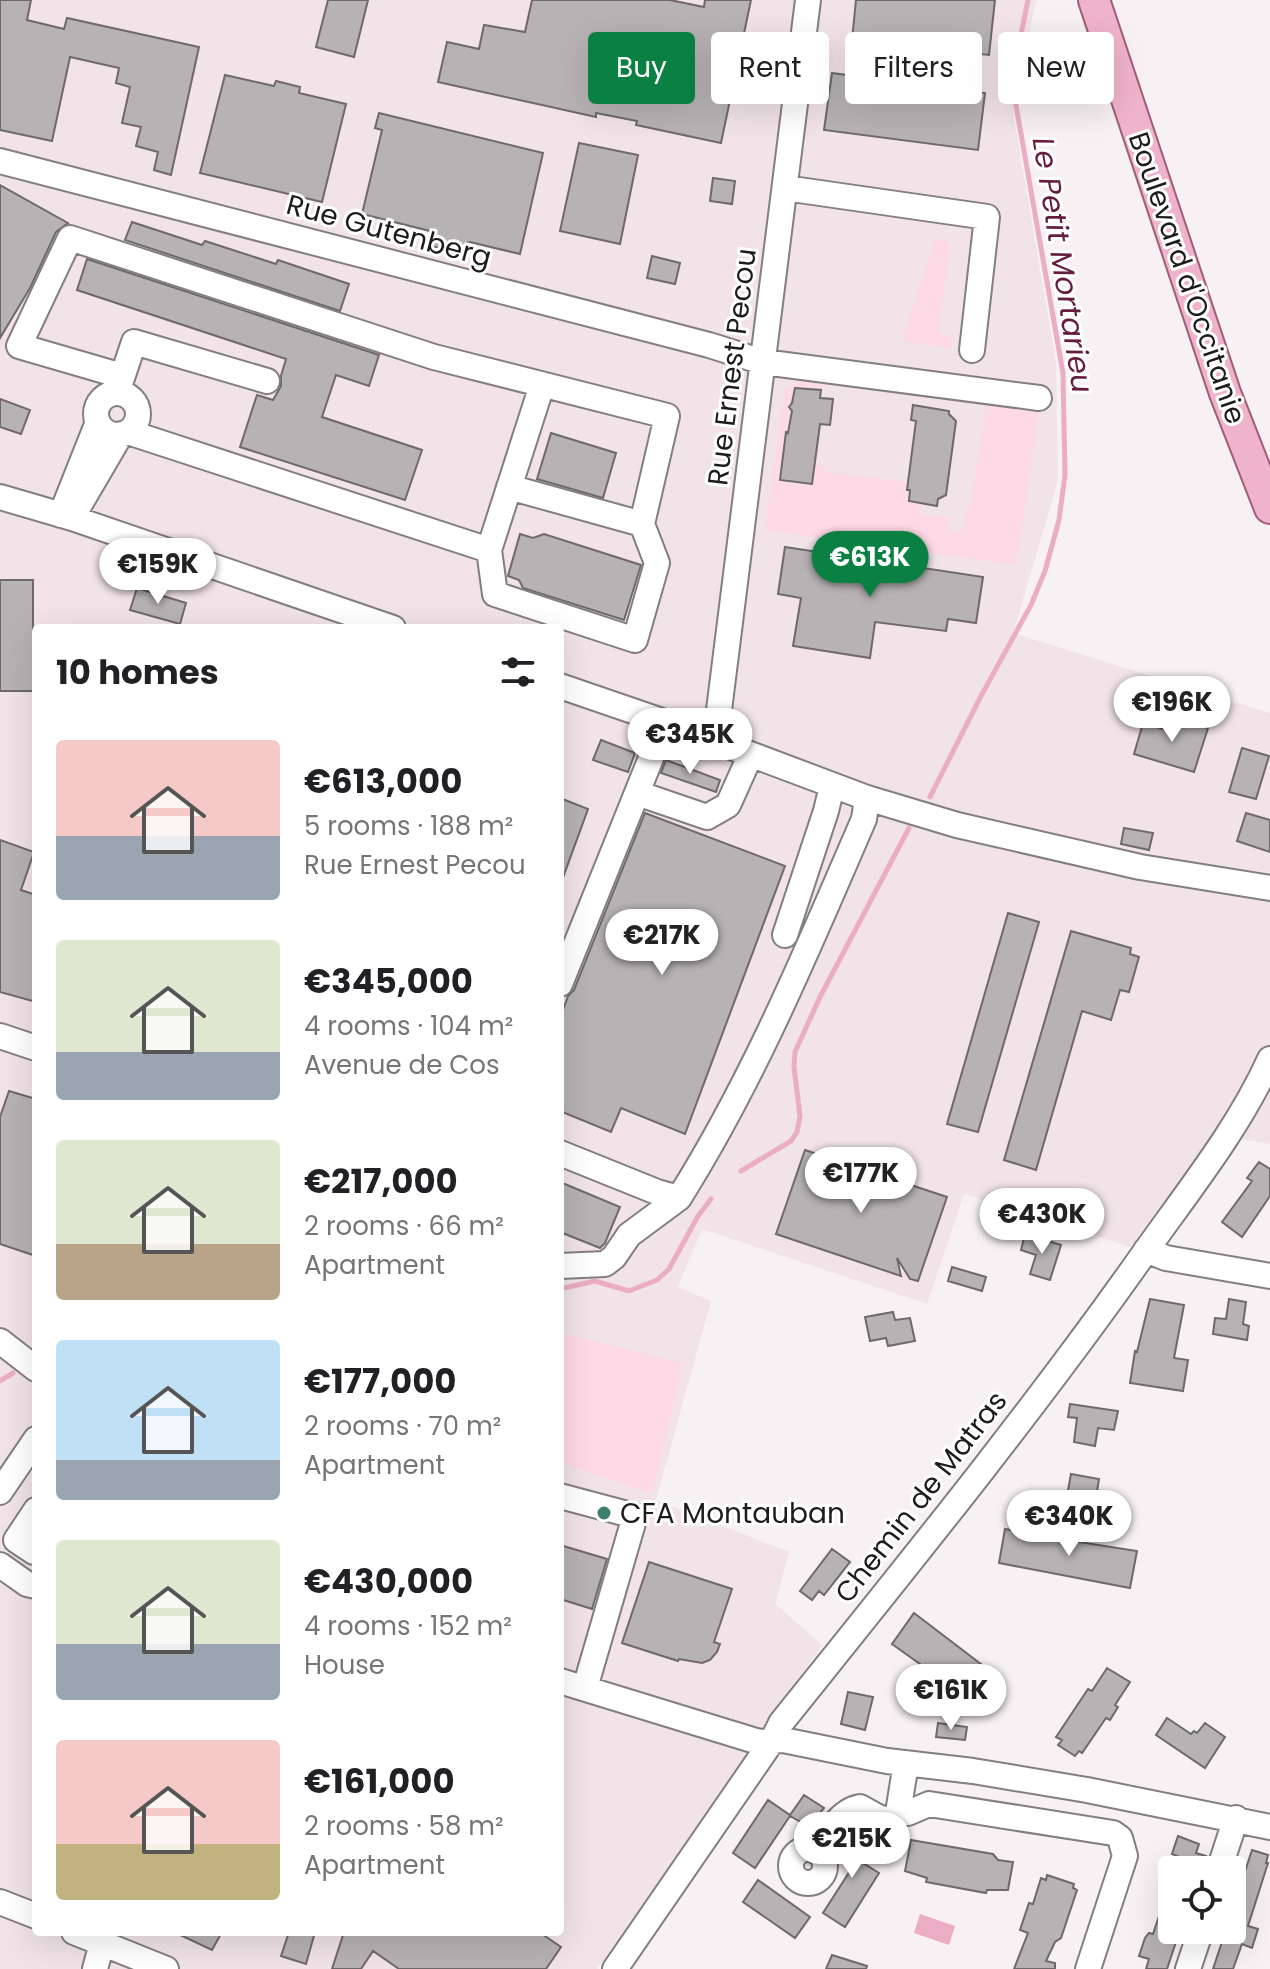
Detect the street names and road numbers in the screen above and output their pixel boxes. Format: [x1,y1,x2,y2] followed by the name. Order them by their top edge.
[1119,127,1255,429] street label: Boulevard d'Occitanie
[282,185,496,277] street label: Rue Gutenberg
[698,246,766,488] street label: Rue Ernest Pecou
[826,1383,1016,1611] street label: Chemin de Matras

